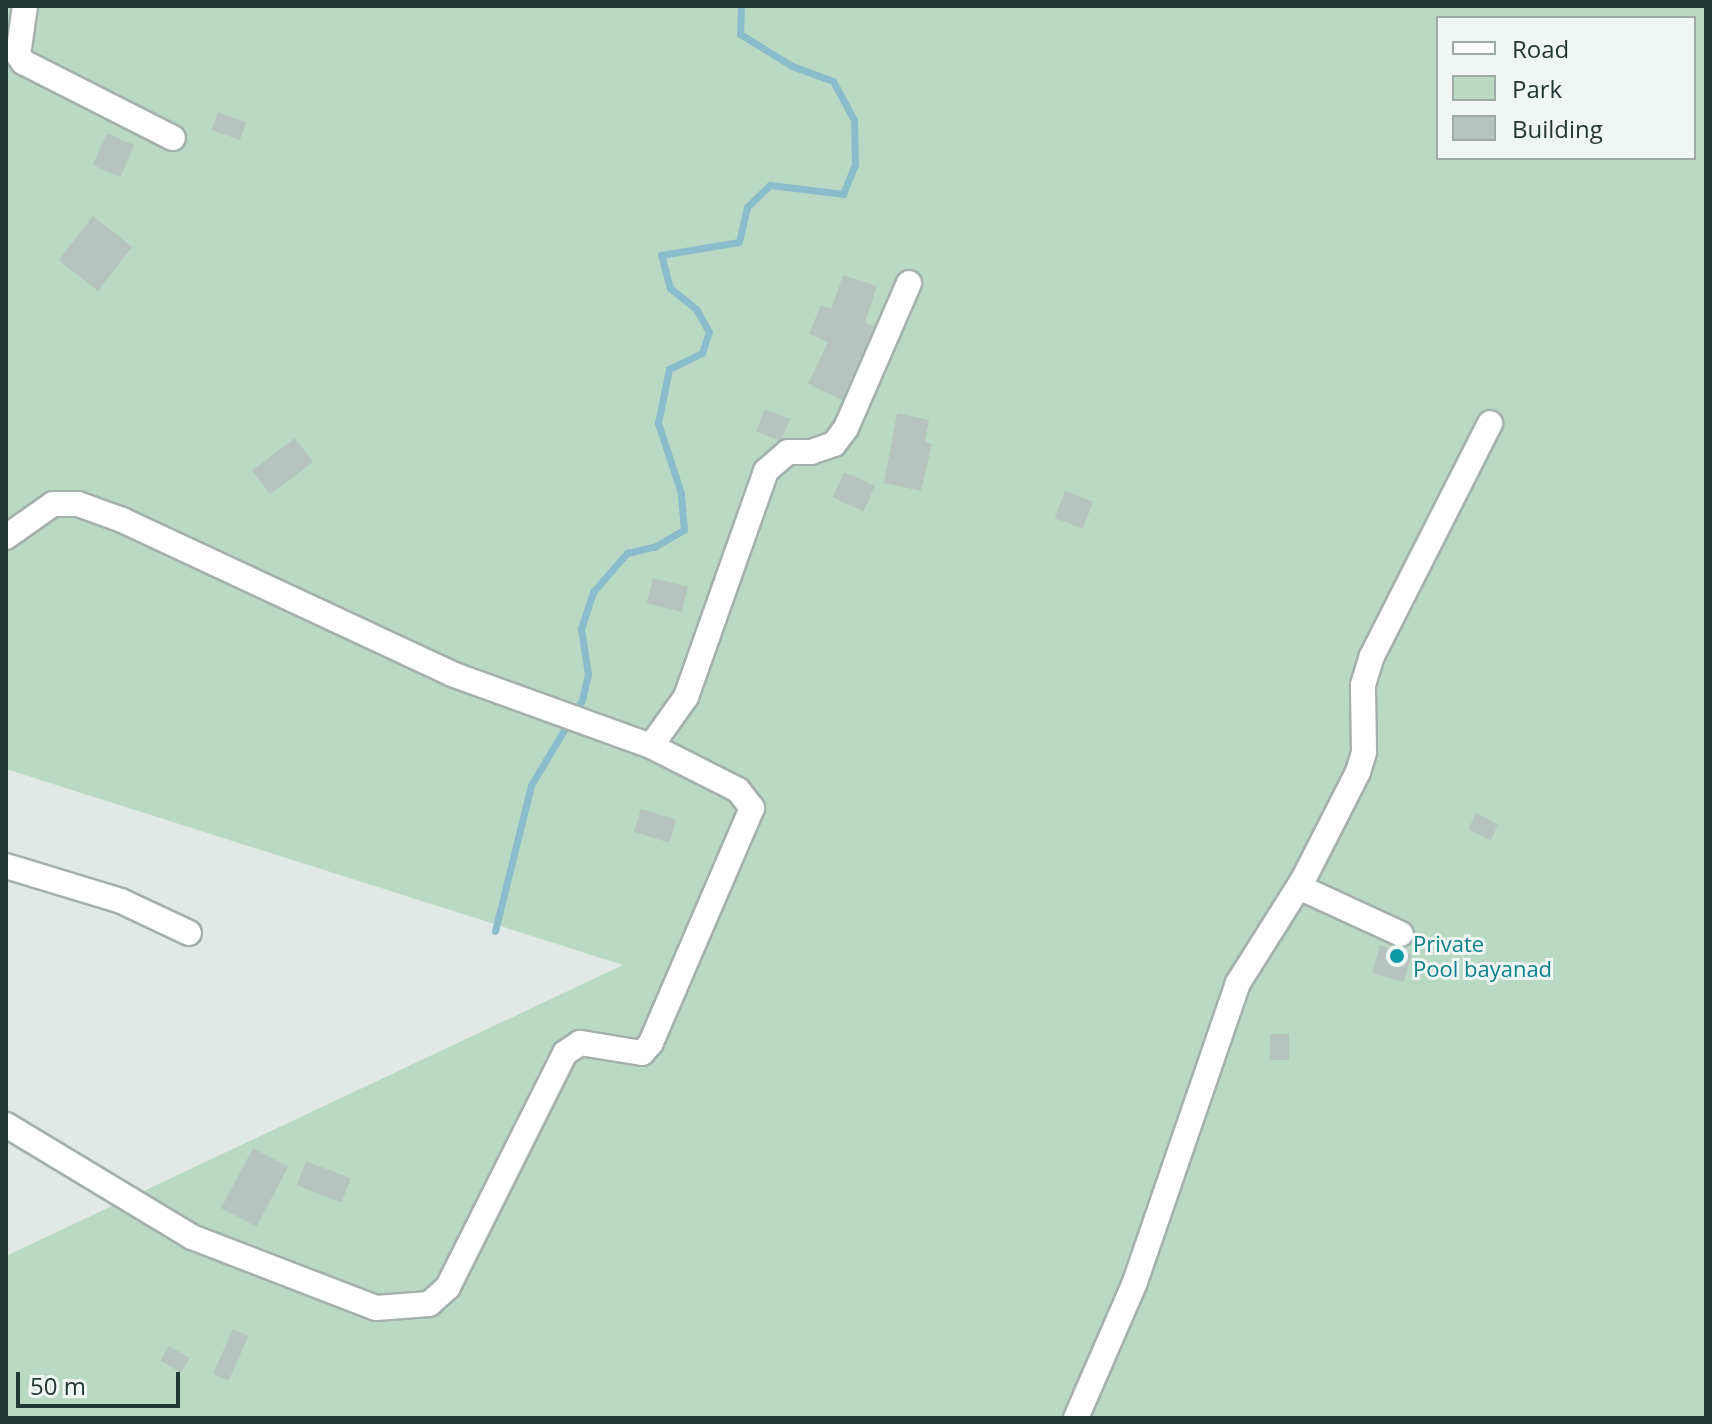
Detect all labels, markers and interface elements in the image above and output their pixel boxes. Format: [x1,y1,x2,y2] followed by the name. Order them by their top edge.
[1436,16,1696,160] legend
[1512,32,1569,65] text: Road
[1512,72,1562,105] text: Park
[1512,112,1603,145] text: Building
[1413,930,1552,982] place label: Private Pool bayanad
[1388,947,1406,965] marker: Private Pool bayanad
[20,1356,184,1406] scale bar
[30,1369,86,1402] text: 50 m

